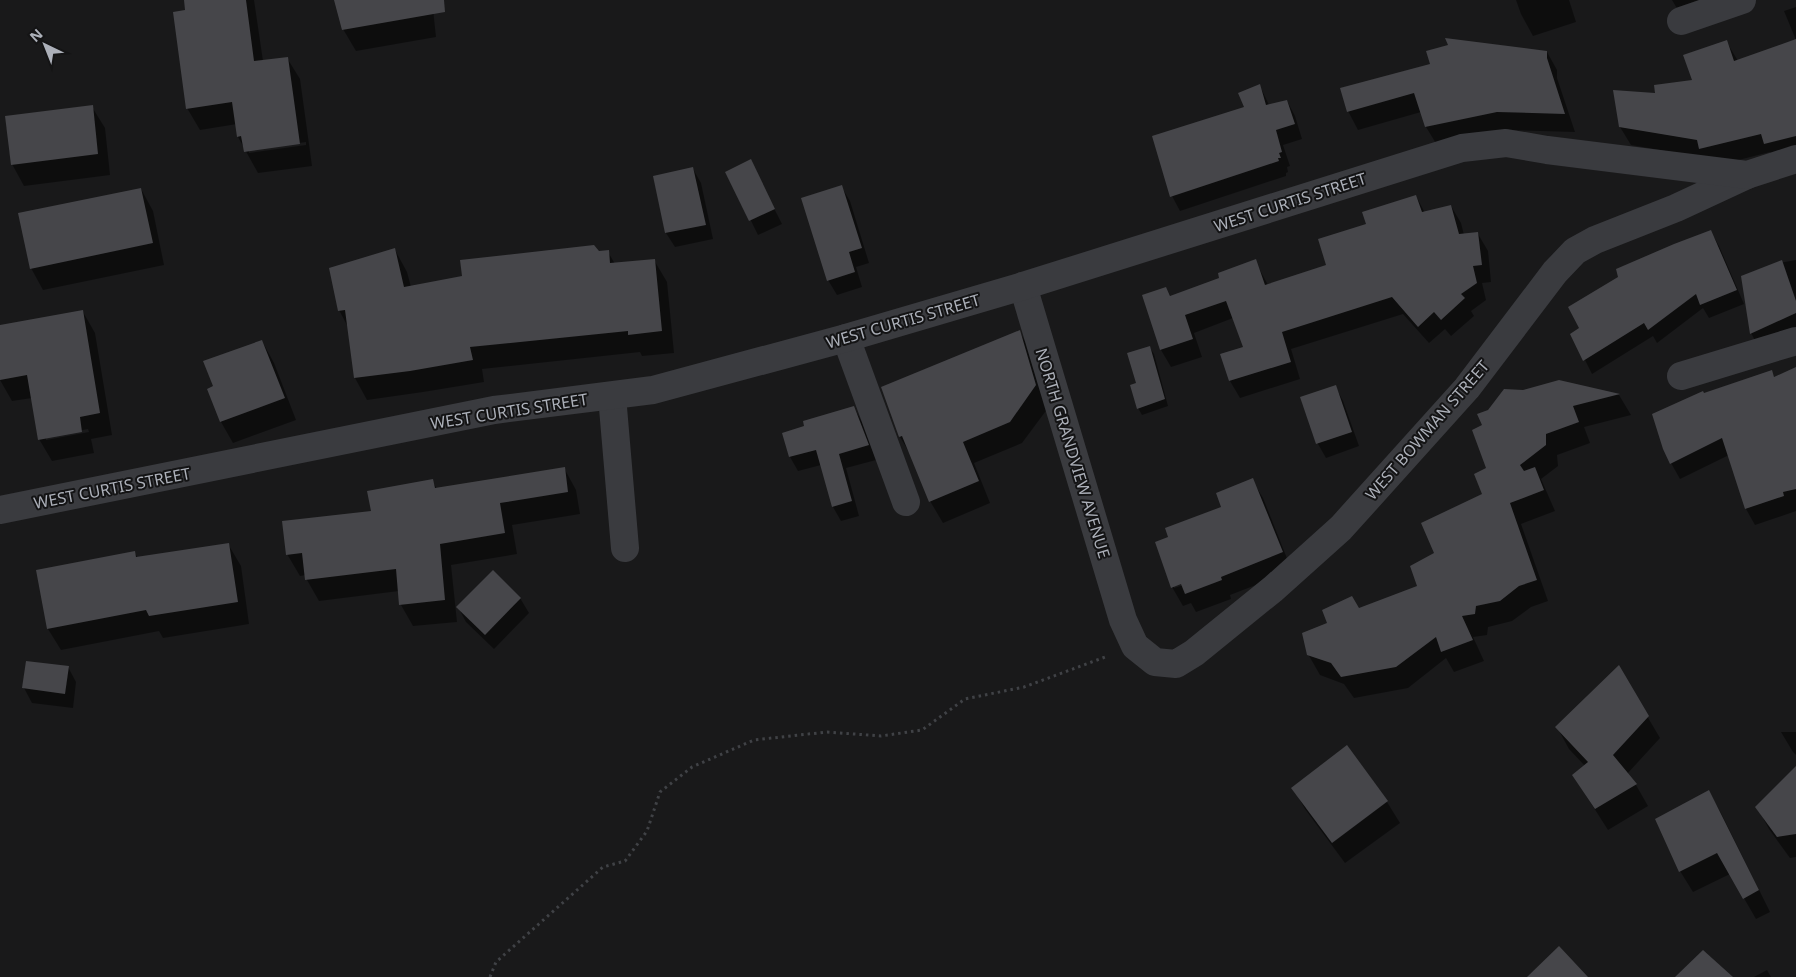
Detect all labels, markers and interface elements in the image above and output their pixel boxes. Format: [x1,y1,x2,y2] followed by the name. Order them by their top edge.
[20,20,70,70] north arrow
[25,24,46,46] text: N
[1211,167,1369,237] street label: WEST CURTIS STREET
[824,288,983,353] street label: WEST CURTIS STREET
[1030,345,1116,561] street label: NORTH GRANDVIEW AVENUE
[1360,355,1494,505] street label: WEST BOWMAN STREET
[429,388,589,434] street label: WEST CURTIS STREET
[32,462,192,514] street label: WEST CURTIS STREET

